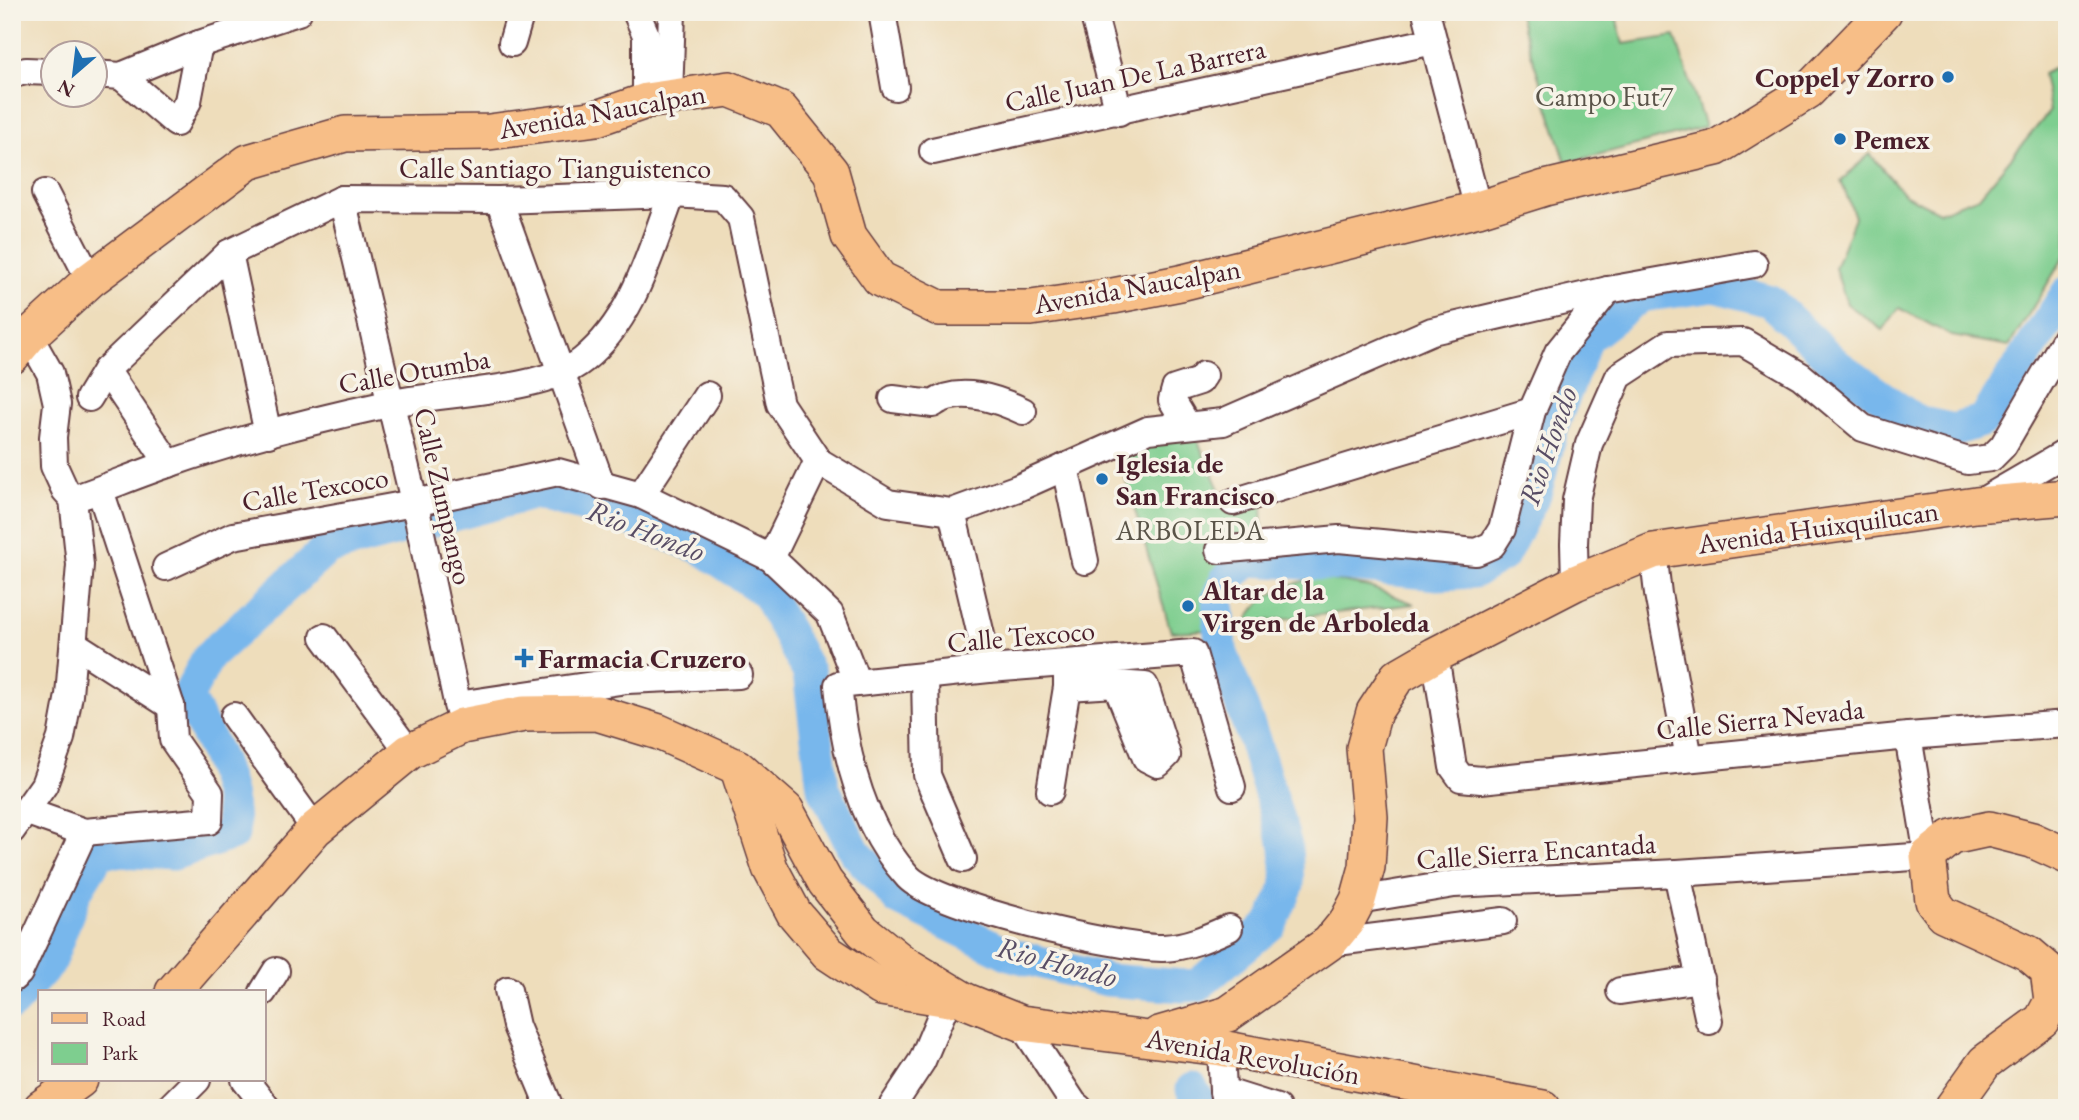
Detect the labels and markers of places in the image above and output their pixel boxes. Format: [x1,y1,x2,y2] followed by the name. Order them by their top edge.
[1755,59,1934,95] place label: Coppel y Zorro
[1940,69,1956,85] marker: Coppel y Zorro
[1854,121,1930,157] place label: Pemex
[1832,131,1848,147] marker: Pemex
[1116,445,1275,513] place label: Iglesia de San Francisco
[1094,471,1110,487] marker: Iglesia de San Francisco
[1201,572,1430,640] place label: Altar de la Virgen de Arboleda
[1180,598,1196,614] marker: Altar de la Virgen de Arboleda
[538,640,746,676] place label: Farmacia Cruzero
[516,650,532,666] marker: Farmacia Cruzero

